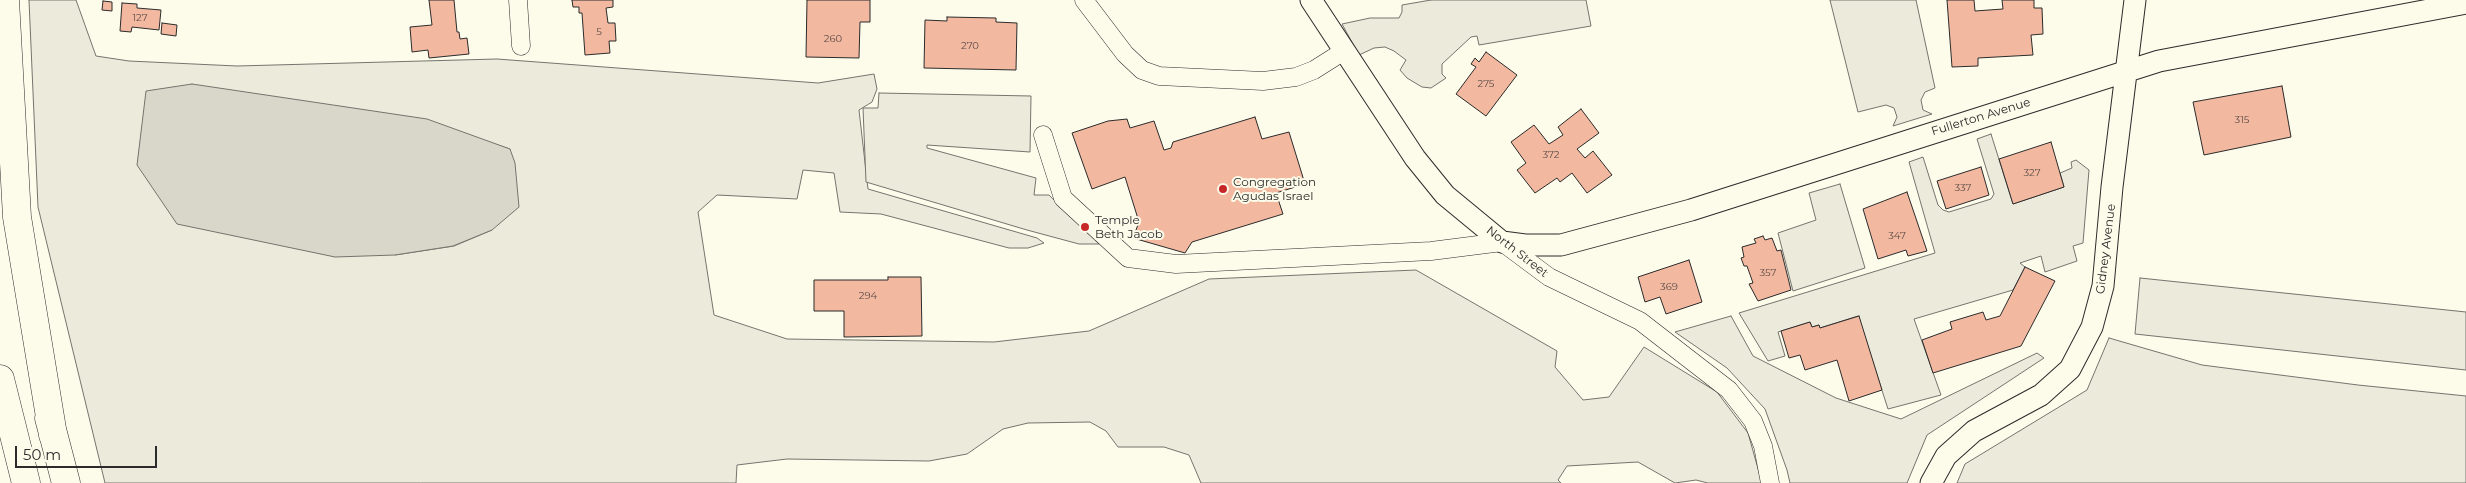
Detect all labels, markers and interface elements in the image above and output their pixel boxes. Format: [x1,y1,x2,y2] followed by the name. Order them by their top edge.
[132,12,148,24] house number: 127
[596,26,602,38] house number: 5
[824,33,842,45] house number: 260
[961,40,979,52] house number: 270
[1477,78,1495,90] house number: 275
[1930,95,2032,139] street label: Fullerton Avenue
[2235,114,2249,126] house number: 315
[1542,149,1560,161] house number: 372
[2023,167,2041,179] house number: 327
[1233,175,1316,203] place label: Congregation Agudas Israel
[1955,182,1971,194] house number: 337
[1217,183,1229,195] marker: Congregation Agudas Israel
[2093,203,2119,295] street label: Gidney Avenue
[1095,213,1163,241] place label: Temple Beth Jacob
[1079,221,1091,233] marker: Temple Beth Jacob
[1483,223,1551,281] street label: North Street
[1888,230,1906,242] house number: 347
[1760,267,1776,279] house number: 357
[1660,281,1678,293] house number: 369
[859,290,877,302] house number: 294
[18,436,160,468] scale bar
[23,445,61,464] text: 50 m

